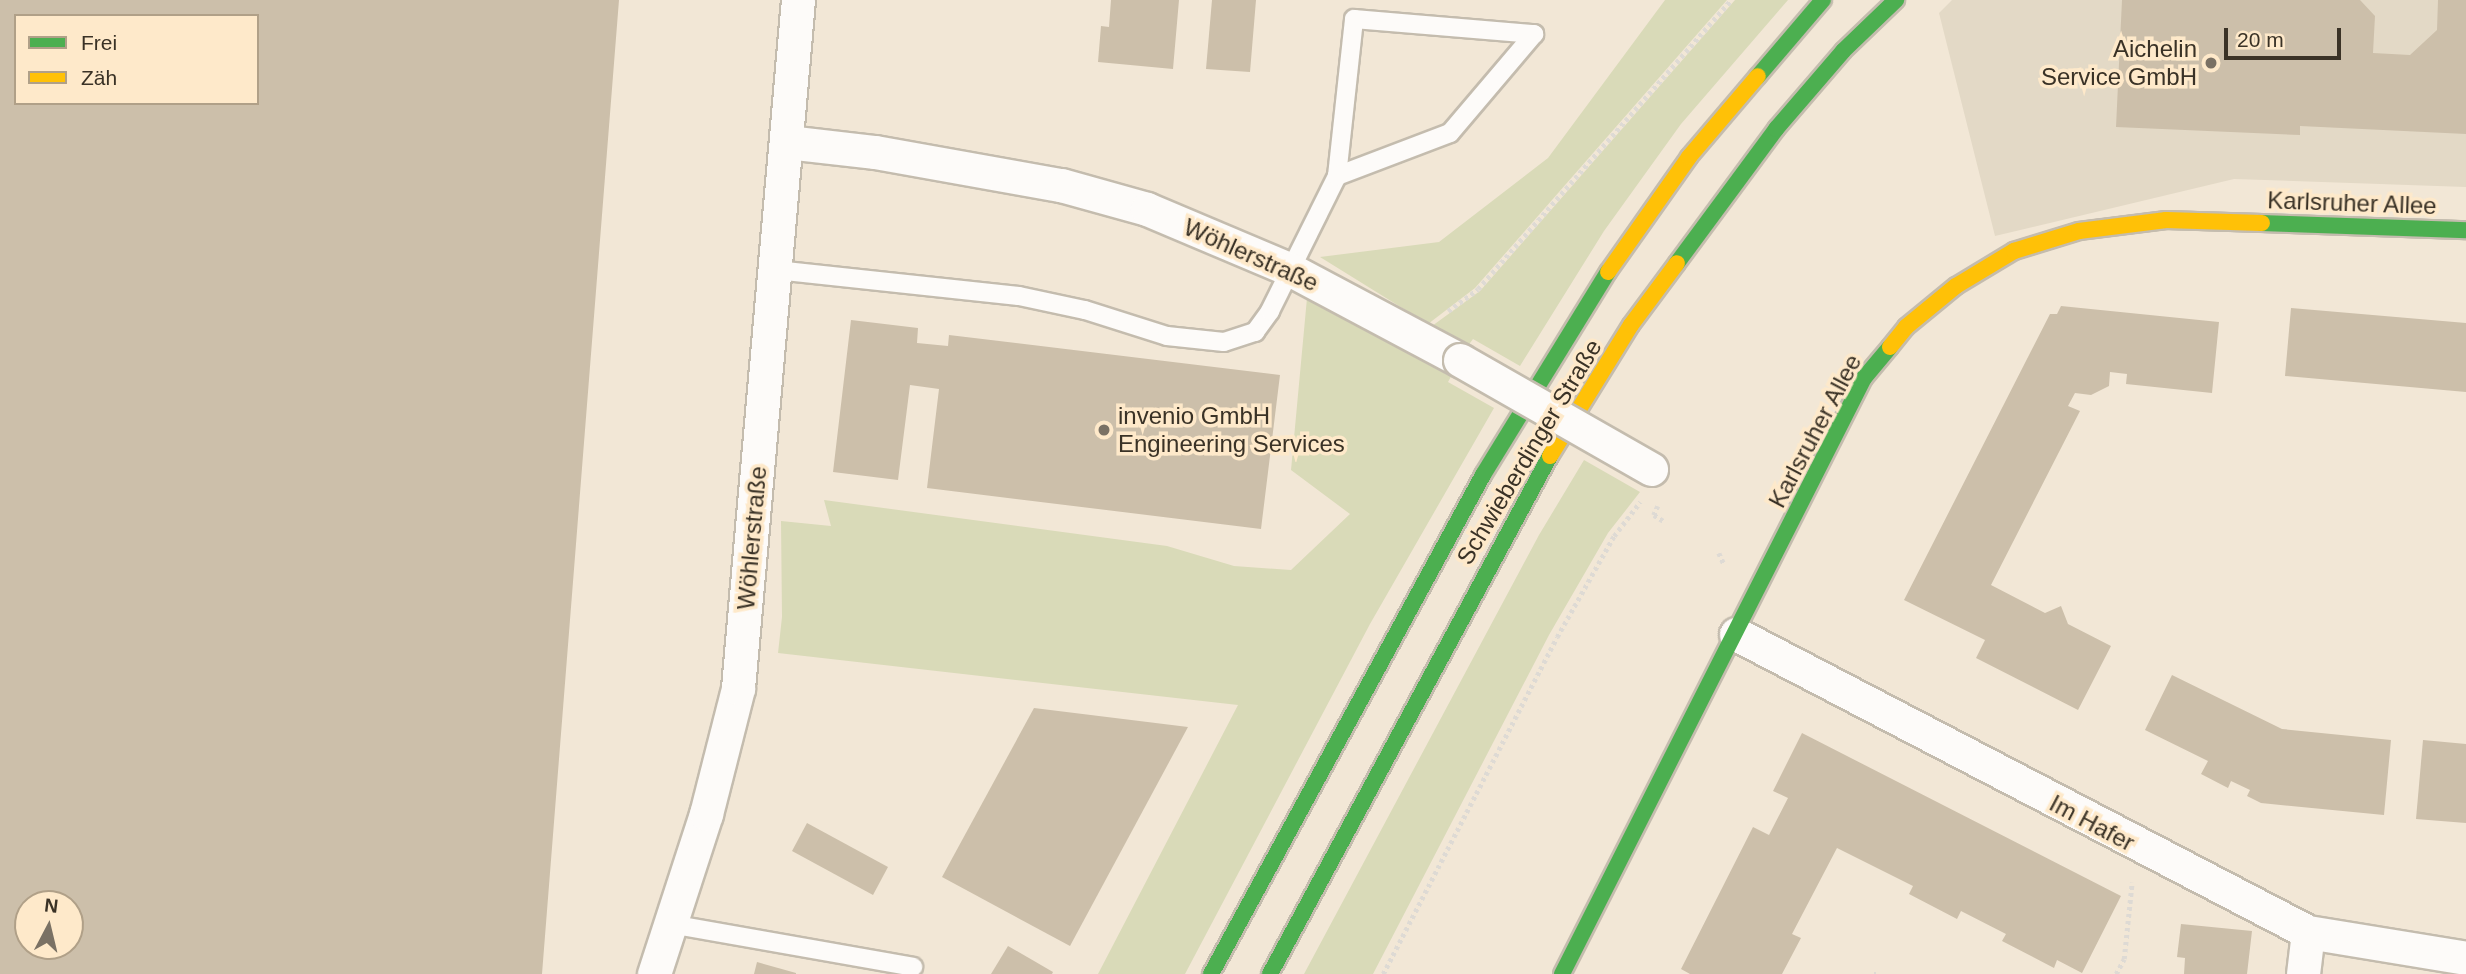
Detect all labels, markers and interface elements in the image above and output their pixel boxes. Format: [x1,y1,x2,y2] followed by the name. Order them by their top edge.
[14,14,259,105] legend
[2228,14,2345,58] scale bar
[2237,28,2284,51] text: 20 m
[81,31,117,54] text: Frei
[2041,35,2197,91] place label: Aichelin Service GmbH
[2203,55,2219,71] marker: Aichelin Service GmbH
[81,66,117,89] text: Zäh
[2266,186,2438,220] street label: Karlsruher Allee
[1179,213,1323,297] street label: Wöhlerstraße
[1450,334,1608,570] street label: Schwieberdinger Straße
[1762,349,1868,513] street label: Karlsruher Allee
[1118,402,1345,458] place label: invenio GmbH Engineering Services
[1096,422,1112,438] marker: invenio GmbH Engineering Services
[731,465,773,611] street label: Wöhlerstraße
[2045,789,2139,857] street label: Im Hafer
[14,890,84,960] north arrow
[43,894,59,917] text: N

